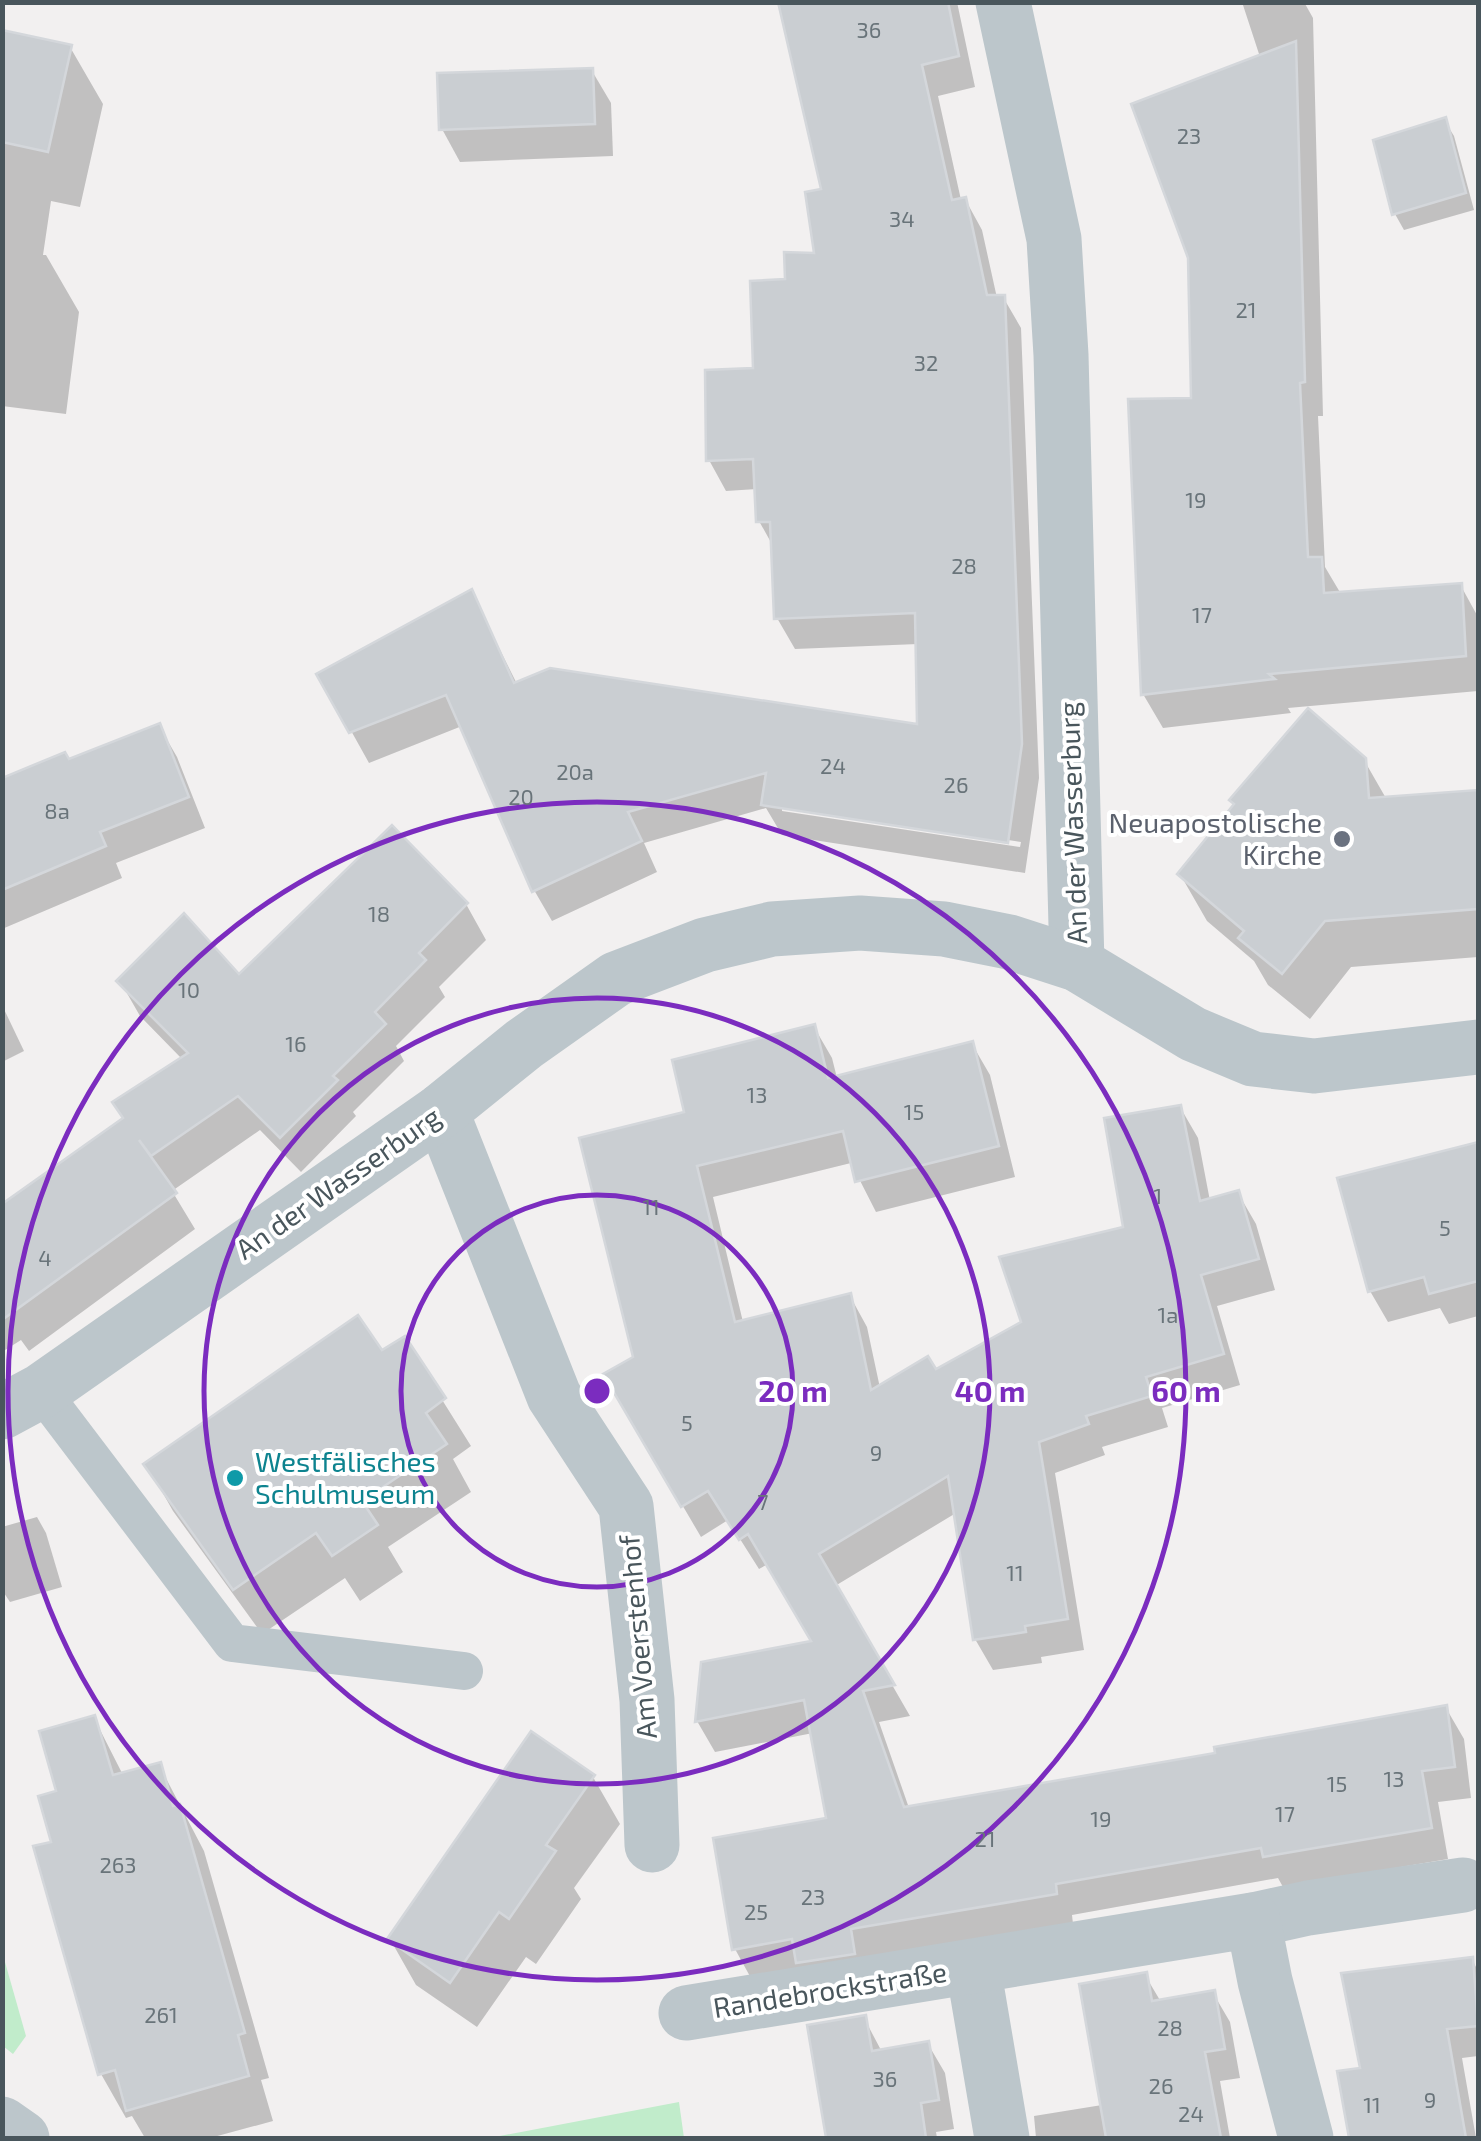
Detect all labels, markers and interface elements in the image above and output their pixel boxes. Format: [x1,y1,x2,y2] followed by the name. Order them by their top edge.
[857,16,881,42] house number: 36
[1177,122,1201,148] house number: 23
[889,205,915,231] house number: 34
[1235,296,1257,322] house number: 21
[914,349,938,375] house number: 32
[1185,486,1207,512] house number: 19
[951,552,977,578] house number: 28
[1192,601,1212,627] house number: 17
[1051,701,1093,945] street label: An der Wasserburg
[820,752,846,778] house number: 24
[556,758,594,784] house number: 20a
[944,771,968,797] house number: 26
[508,783,534,809] house number: 20
[44,797,70,823] house number: 8a
[1108,805,1322,871] place label: Neuapostolische Kirche
[1331,828,1353,850] marker: Neuapostolische Kirche
[368,900,390,926] house number: 18
[178,976,200,1002] house number: 10
[285,1030,307,1056] house number: 16
[747,1081,768,1107] house number: 13
[228,1098,447,1266] street label: An der Wasserburg
[904,1098,924,1124] house number: 15
[1154,1182,1162,1208] house number: 1
[642,1193,660,1219] house number: 11
[1439,1214,1451,1240] house number: 5
[38,1244,52,1270] house number: 4
[1158,1301,1178,1327] house number: 1a
[758,1372,828,1408] text: 20 m
[955,1372,1025,1408] text: 40 m
[1151,1372,1221,1408] text: 60 m
[579,1373,615,1409] centre of rings
[681,1409,693,1435] house number: 5
[870,1439,882,1465] house number: 9
[255,1444,436,1510] place label: Westfälisches Schulmuseum
[224,1467,246,1489] marker: Westfälisches Schulmuseum
[757,1488,769,1514] house number: 7
[611,1532,663,1741] street label: Am Voerstenhof
[1006,1559,1024,1585] house number: 11
[1384,1765,1405,1791] house number: 13
[1327,1770,1347,1796] house number: 15
[1275,1800,1295,1826] house number: 17
[1090,1805,1112,1831] house number: 19
[974,1825,996,1851] house number: 21
[99,1851,137,1877] house number: 263
[801,1883,825,1909] house number: 23
[744,1898,768,1924] house number: 25
[711,1954,949,2024] street label: Randebrockstraße
[144,2001,178,2027] house number: 261
[1157,2014,1183,2040] house number: 28
[873,2065,897,2091] house number: 36
[1149,2072,1173,2098] house number: 26
[1424,2086,1436,2112] house number: 9
[1363,2091,1381,2117] house number: 11
[1178,2100,1204,2126] house number: 24

